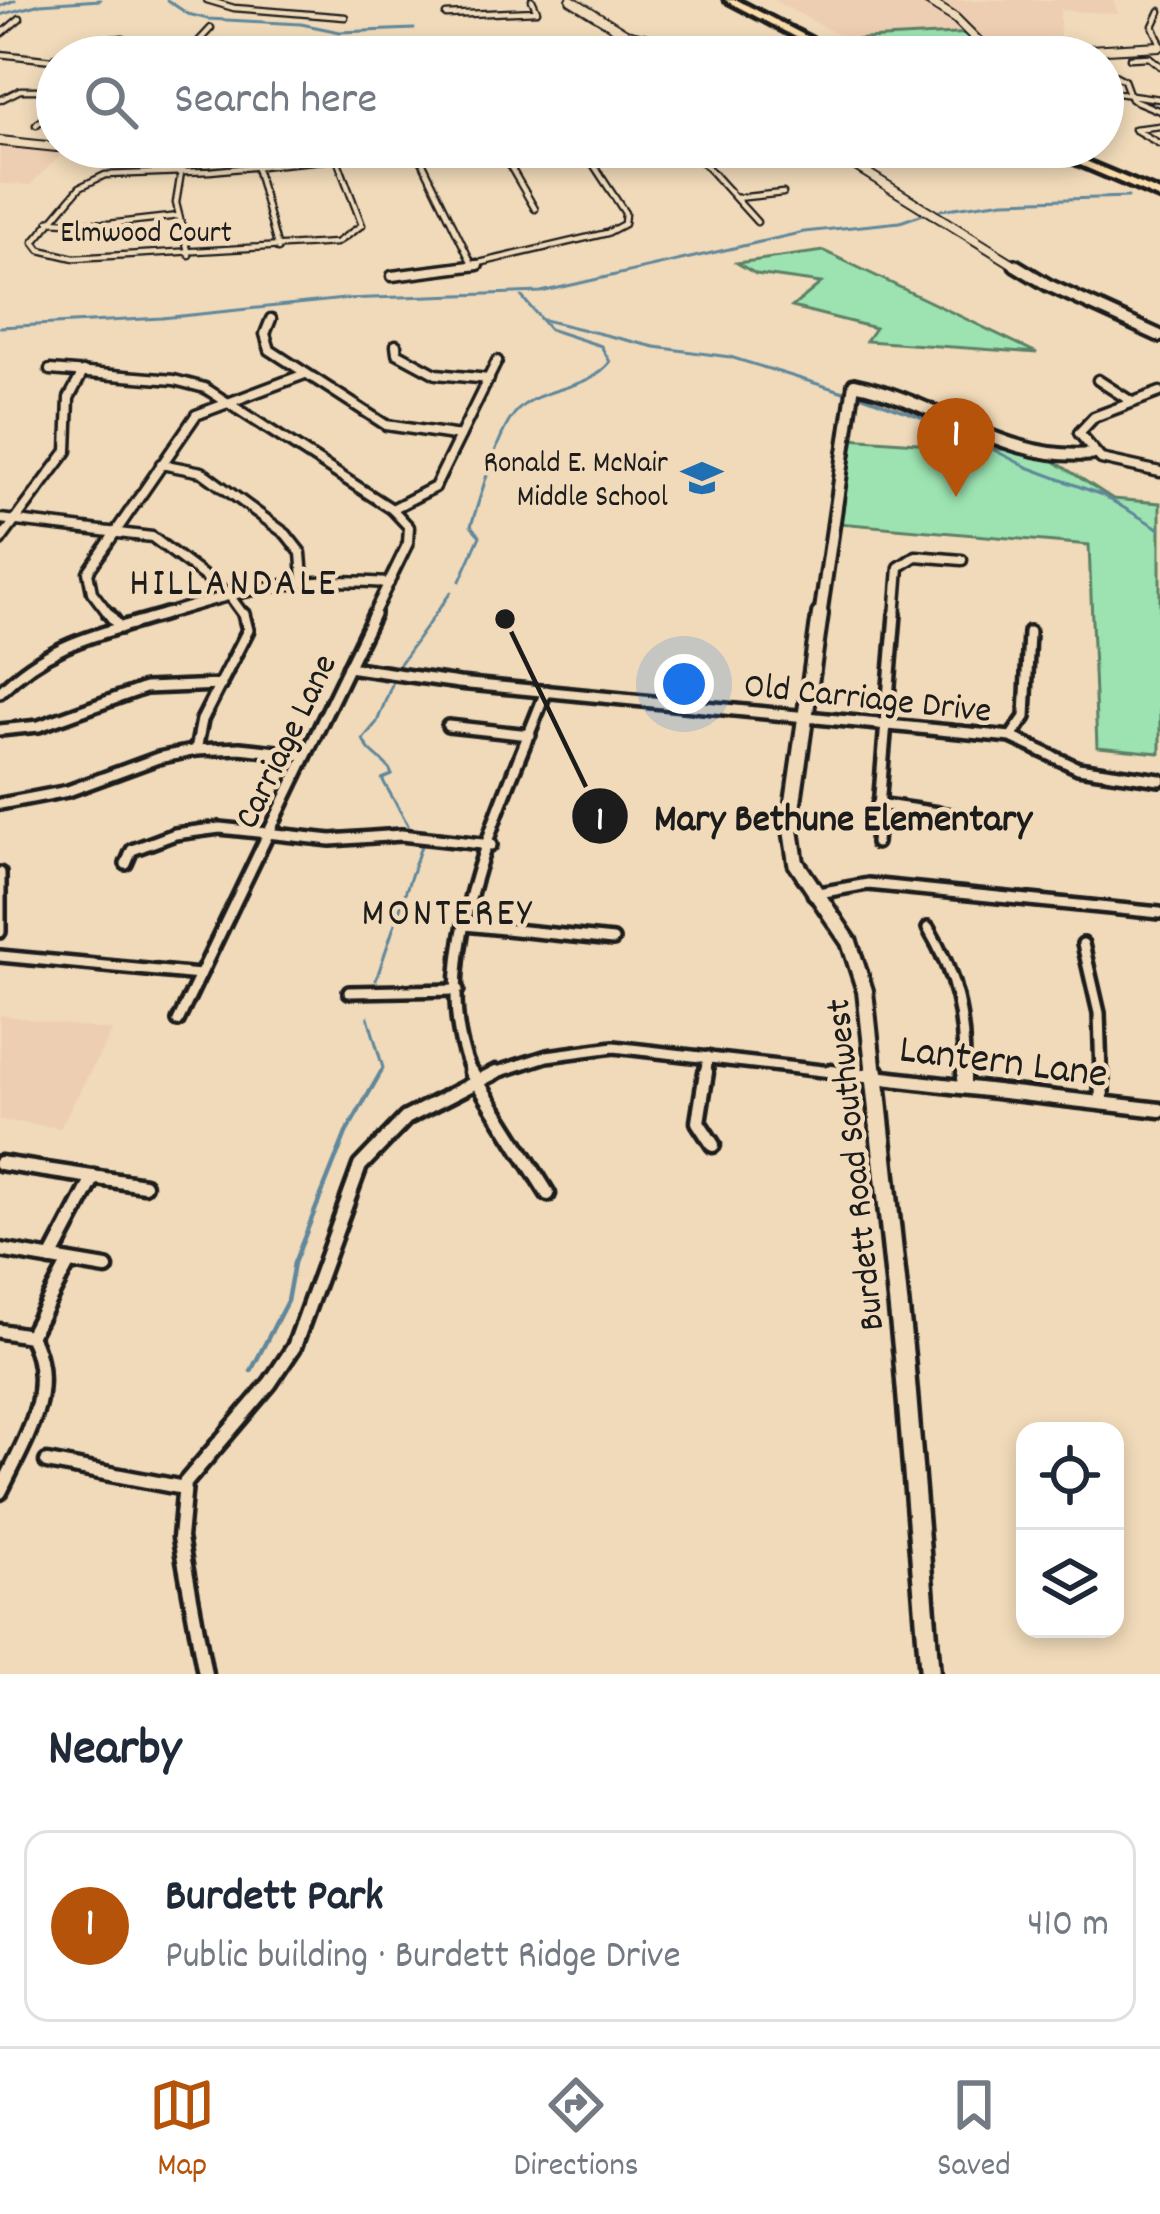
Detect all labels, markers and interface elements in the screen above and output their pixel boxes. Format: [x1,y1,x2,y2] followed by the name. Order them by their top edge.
[36,36,1124,168] search box
[78,69,144,135] icon: search
[174,70,377,134] text: Search here
[60,214,232,257] street label: Elmwood Court
[917,398,995,497] pin: 1
[483,444,668,521] place label: Ronald E. McNair Middle School
[679,455,725,501] school or university icon: Ronald E. McNair Middle School
[129,559,339,614] district label: HILLANDALE
[224,646,353,839] street label: Carriage Lane
[654,654,714,714] your location
[741,662,994,740] street label: Old Carriage Drive
[570,779,1056,854] callout: Mary Bethune Elementary
[654,795,1033,850] text: Mary Bethune Elementary
[596,796,604,848] text: 1
[362,889,534,944] district label: MONTEREY
[815,996,901,1333] street label: Burdett Road Southwest
[895,1022,1111,1107] street label: Lantern Lane
[1016,1422,1124,1638] map controls
[1016,1422,1124,1530] button: locate
[1016,1530,1124,1638] button: layers
[48,1716,181,1788] text: Nearby
[165,1867,384,1931] text: Burdett Park
[86,1899,94,1954] text: 1
[1027,1899,1109,1954] text: 410 m
[165,1931,681,1986] text: Public building · Burdett Ridge Drive
[149,2072,215,2191] tab: Map
[514,2072,639,2191] tab: Directions
[937,2072,1011,2191] tab: Saved

